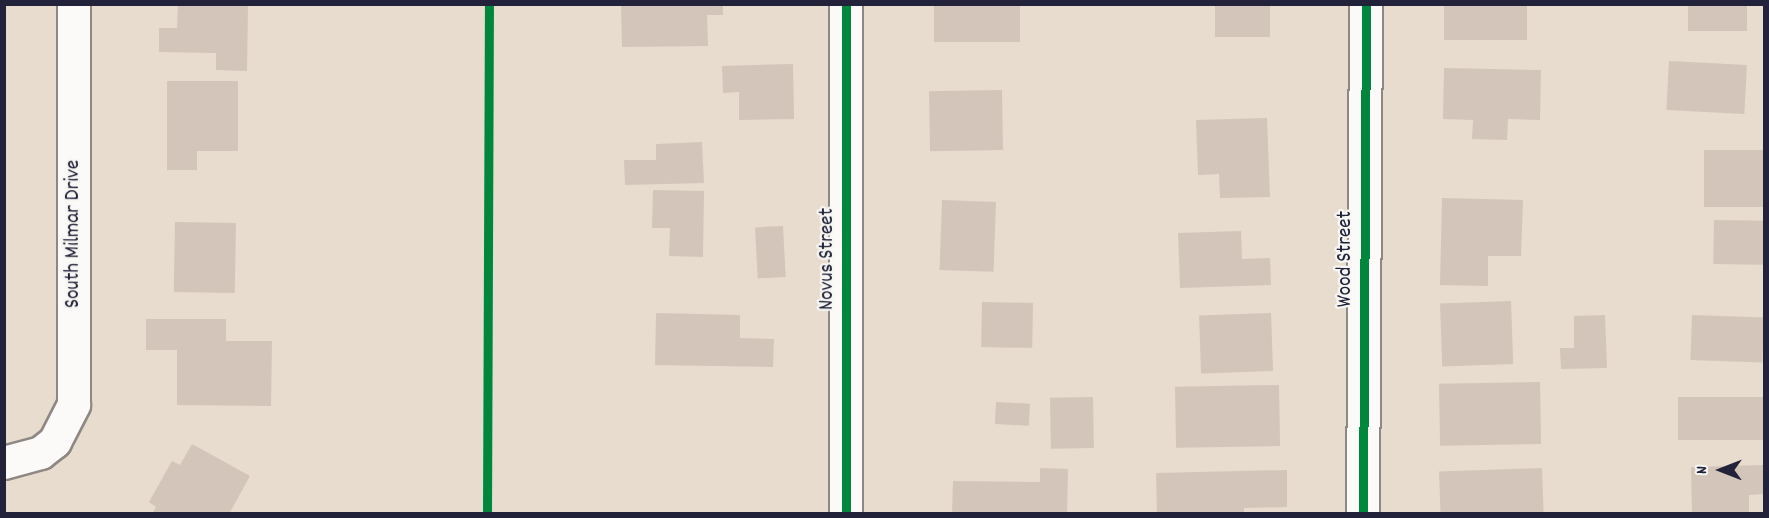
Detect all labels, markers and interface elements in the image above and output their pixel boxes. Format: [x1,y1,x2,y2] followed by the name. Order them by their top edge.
[61,160,87,308] street label: South Milmar Drive
[815,208,841,310] street label: Novus Street
[1333,211,1359,307] street label: Wood Street
[1691,440,1751,500] north arrow
[1691,466,1714,474] text: N

